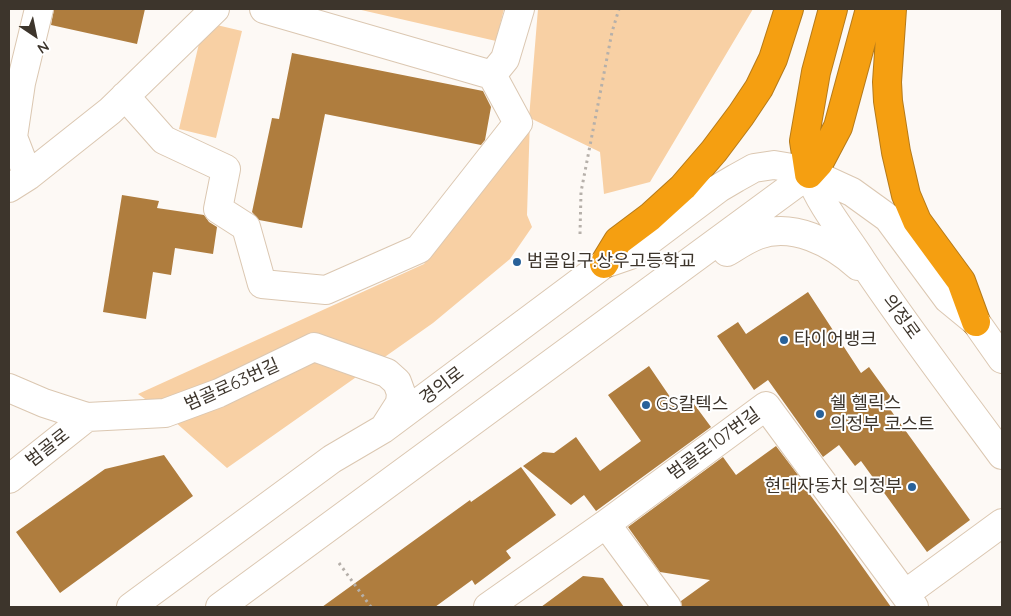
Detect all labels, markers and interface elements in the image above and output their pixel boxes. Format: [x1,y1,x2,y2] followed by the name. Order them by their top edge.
[10,10,60,60] north arrow
[34,37,53,58] text: N
[527,251,696,273] place label: 범골입구.상우고등학교
[511,256,523,268] marker: 범골입구.상우고등학교
[878,291,924,343] street label: 의정로
[794,329,877,351] place label: 타이어뱅크
[778,334,790,346] marker: 타이어뱅크
[181,354,283,416] street label: 범골로63번길
[416,362,468,410] street label: 경의로
[830,393,934,436] place label: 쉘 헬릭스 의정부 코스트
[656,394,728,416] place label: GS칼텍스
[640,399,652,411] marker: GS칼텍스
[664,403,764,485] street label: 범골로107번길
[814,408,826,420] marker: 쉘 헬릭스 의정부 코스트
[22,424,74,472] street label: 범골로
[765,476,902,498] place label: 현대자동차 의정부
[906,481,918,493] marker: 현대자동차 의정부

